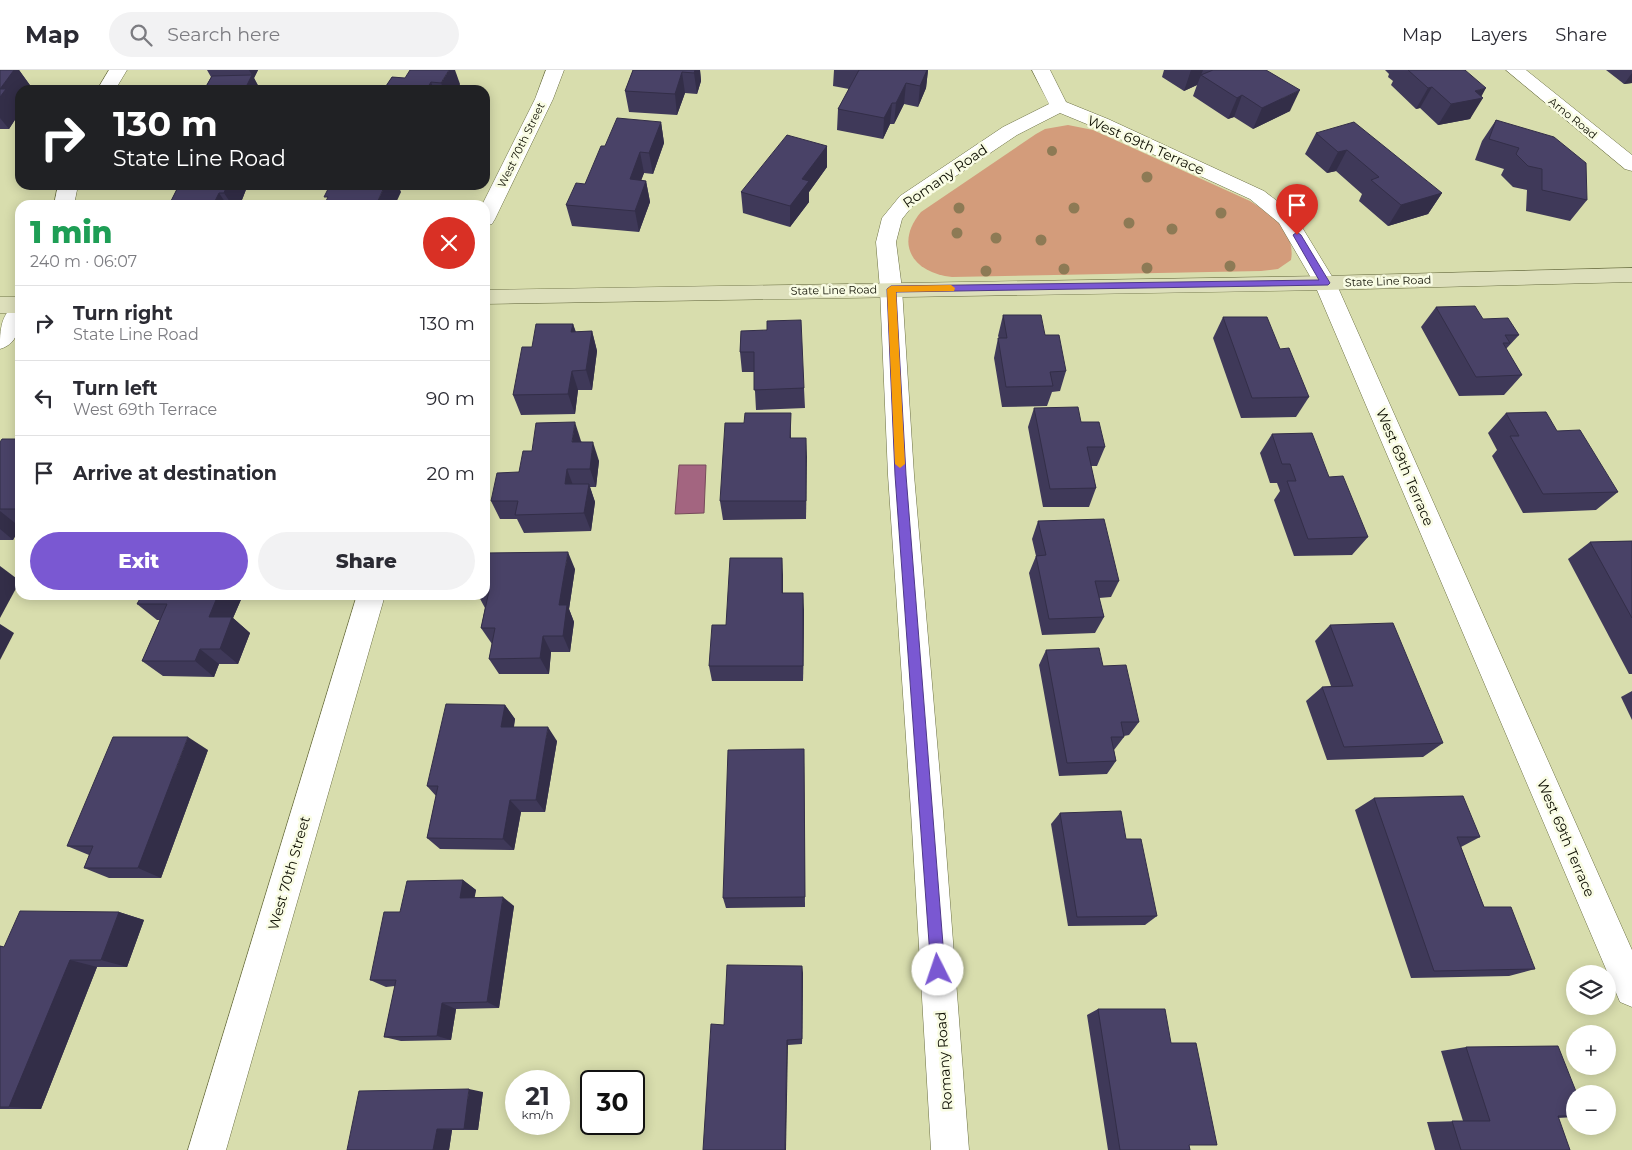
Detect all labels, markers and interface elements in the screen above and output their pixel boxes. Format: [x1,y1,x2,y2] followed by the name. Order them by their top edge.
[109,12,459,57] search box
[25,20,79,49] text: Map
[127,21,155,49] icon: search
[167,23,280,46] text: Search here
[1402,24,1442,46] text: Map
[1470,24,1527,46] text: Layers
[1555,24,1607,46] text: Share
[1546,94,1600,142] street label: Arno Road
[494,100,548,190] street label: West 70th Street
[113,102,218,145] text: 130 m
[30,105,95,170] icon: right
[1085,111,1207,179] street label: West 69th Terrace
[899,140,991,212] street label: Romany Road
[113,145,286,172] text: State Line Road
[1276,184,1318,235] pin
[1283,191,1311,219] icon: arrive
[30,214,113,251] text: 1 min
[423,217,475,269] button: close
[30,252,137,271] text: 240 m · 06:07
[1345,272,1431,290] street label: State Line Road
[791,282,877,298] street label: State Line Road
[73,302,173,325] text: Turn right
[30,309,58,337] icon: right
[420,312,475,335] text: 130 m
[73,325,199,344] text: State Line Road
[73,377,158,400] text: Turn left
[30,384,58,412] icon: left
[426,387,475,410] text: 90 m
[73,400,217,419] text: West 69th Terrace
[1372,405,1438,529] street label: West 69th Terrace
[30,459,58,487] icon: arrive
[73,462,277,485] text: Arrive at destination
[427,462,475,485] text: 20 m
[30,532,248,590] button: Exit
[258,532,475,590] button: Share
[1533,776,1599,900] street label: West 69th Terrace
[264,814,314,932] street label: West 70th Street
[911,943,963,995] position arrow
[1566,965,1616,1135] map controls
[1566,965,1616,1015] button: layers
[932,1011,956,1111] street label: Romany Road
[1566,1025,1616,1075] button: +
[580,1070,645,1135] speed limit sign: 30
[525,1081,550,1111] text: 21
[1566,1085,1616,1135] button: −
[521,1107,554,1122] text: km/h

